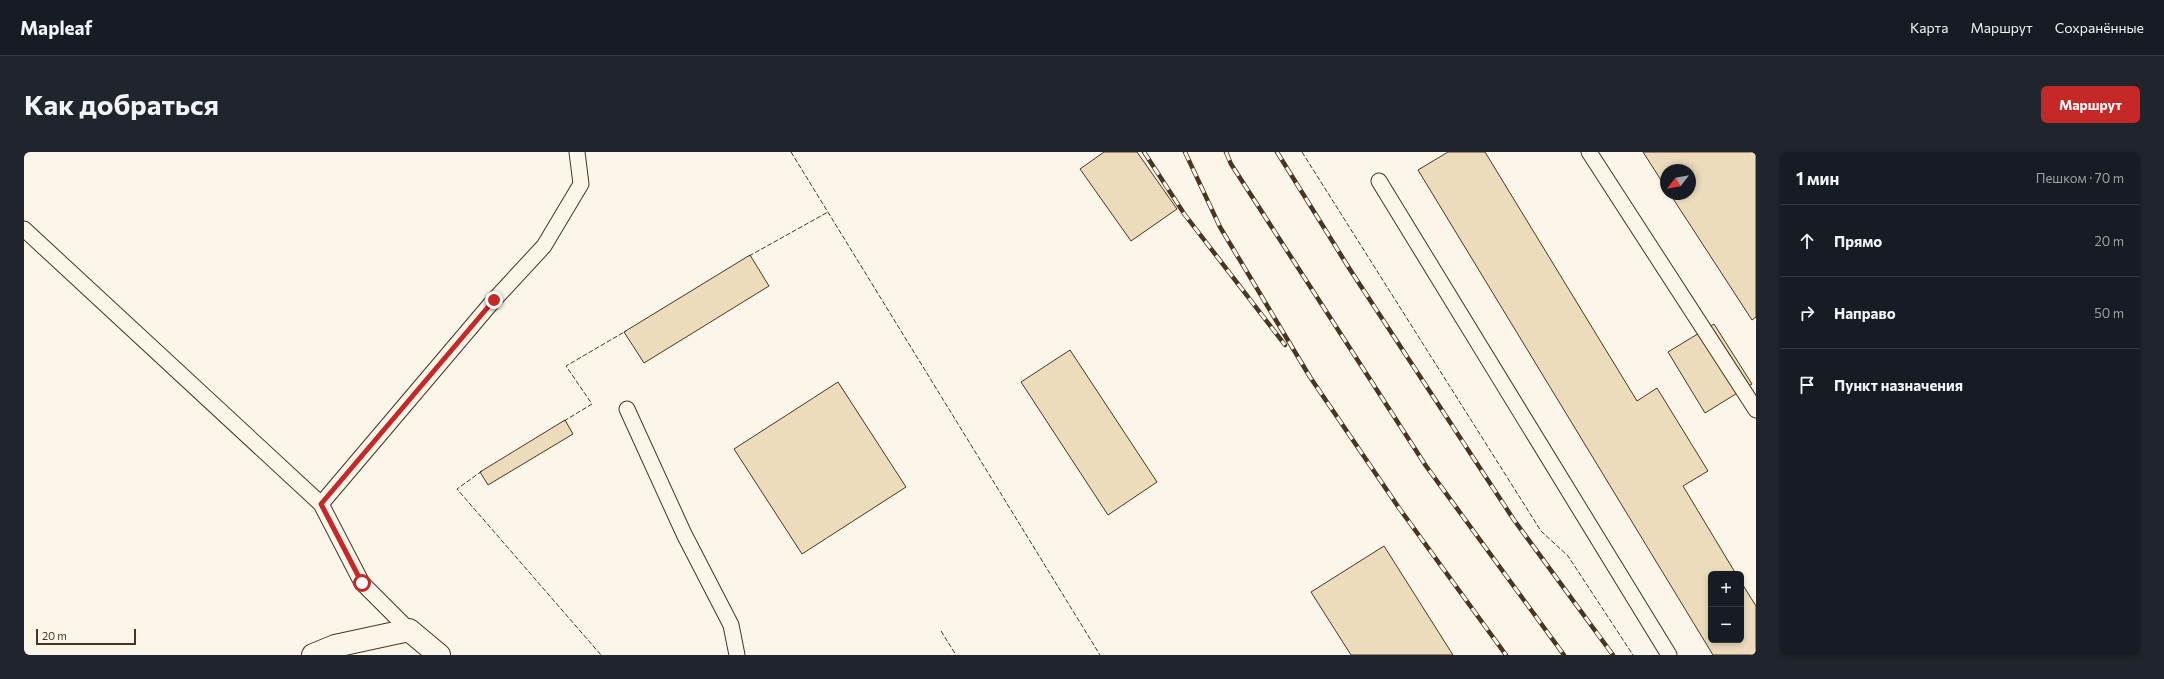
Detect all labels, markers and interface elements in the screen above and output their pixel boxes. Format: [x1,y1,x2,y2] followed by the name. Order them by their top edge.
[20,16,92,39] text: Mapleaf
[1910,19,1948,36] text: Карта
[1970,19,2033,36] text: Маршрут
[2055,19,2144,36] text: Сохранённые
[2041,86,2140,123] button: Маршрут
[24,87,219,121] text: Как добраться
[1660,164,1696,200] north arrow
[1796,168,1839,189] text: 1 мин
[2036,170,2124,186] text: Пешком · 70 m
[1796,230,1818,252] icon: ahead
[1834,232,1882,250] text: Прямо
[2095,233,2124,249] text: 20 m
[485,291,503,309] route end
[1796,302,1818,324] icon: right
[1834,304,1896,322] text: Направо
[2094,305,2124,321] text: 50 m
[1796,374,1818,396] icon: arrive
[1834,376,1963,394] text: Пункт назначения
[1708,571,1744,643] map controls
[1708,571,1744,607] button: +
[353,574,371,592] route start
[1708,607,1744,643] button: −
[36,627,136,646] scale bar
[42,629,67,642] text: 20 m

